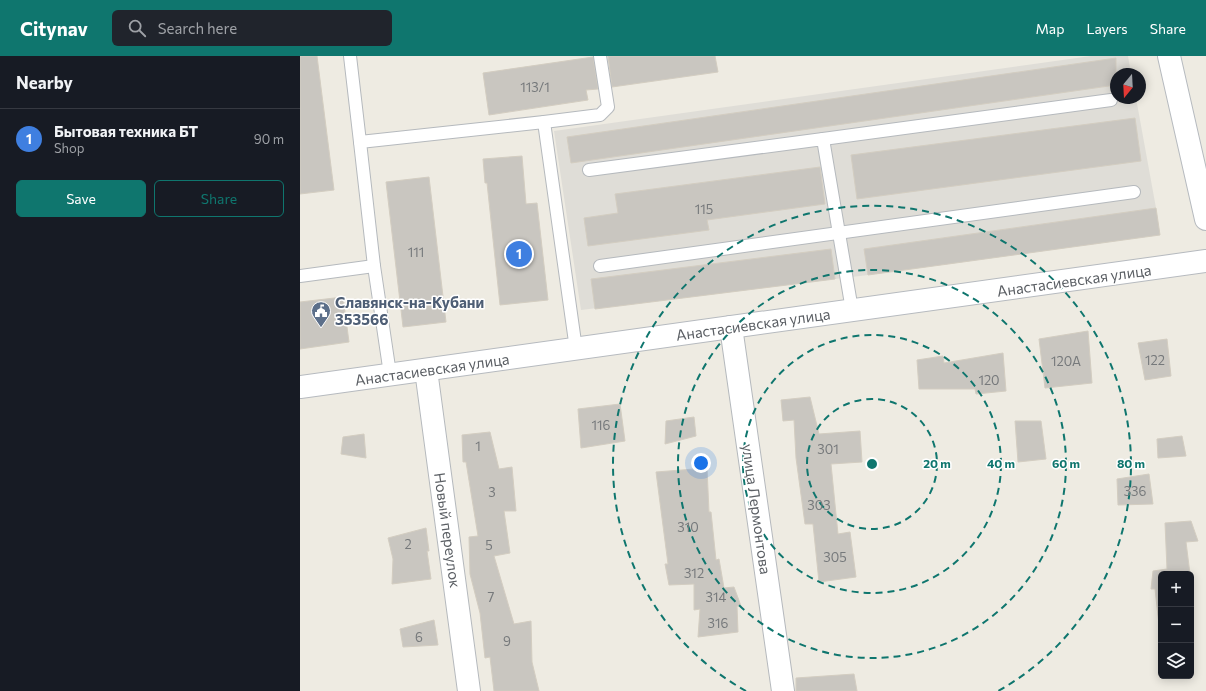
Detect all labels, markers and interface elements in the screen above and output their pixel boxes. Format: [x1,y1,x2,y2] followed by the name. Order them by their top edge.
[112,10,392,46] search box
[20,17,88,40] text: Citynav
[126,17,148,39] icon: search
[158,19,237,37] text: Search here
[1036,20,1064,37] text: Map
[1086,20,1128,37] text: Layers
[1150,20,1186,37] text: Share
[1110,68,1146,104] north arrow
[16,72,73,93] text: Nearby
[520,79,550,95] house number: 113/1
[54,122,198,140] text: Бытовая техника БТ
[26,131,32,147] text: 1
[254,131,284,147] text: 90 m
[54,140,85,156] text: Shop
[16,180,146,217] button: Save
[154,180,284,217] button: Share
[695,201,713,217] house number: 115
[506,239,532,269] pin: 1
[408,244,424,260] house number: 111
[996,260,1152,300] street label: Анастасиевская улица
[335,293,484,328] place label: Славянск-на-Кубани 353566
[310,300,332,328] public building icon: Славянск-на-Кубани 353566
[675,304,831,344] street label: Анастасиевская улица
[354,349,510,389] street label: Анастасиевская улица
[1145,352,1165,368] house number: 122
[1051,353,1081,369] house number: 120А
[978,372,1000,388] house number: 120
[591,417,611,433] house number: 116
[475,438,481,454] house number: 1
[817,441,839,457] house number: 301
[739,443,775,575] street label: улица Лермонтова
[691,453,711,473] your location
[923,456,951,470] text: 20 m
[987,456,1015,470] text: 40 m
[1052,456,1080,470] text: 60 m
[1117,456,1145,470] text: 80 m
[865,457,879,471] centre of rings
[431,471,465,589] street label: Новый переулок
[1124,483,1146,499] house number: 336
[488,484,496,500] house number: 3
[807,497,831,513] house number: 303
[677,519,699,535] house number: 310
[404,536,412,552] house number: 2
[485,537,493,553] house number: 5
[823,549,847,565] house number: 305
[684,565,704,581] house number: 312
[1158,571,1194,679] map controls
[1158,571,1194,607] button: +
[488,589,495,605] house number: 7
[706,589,727,605] house number: 314
[1158,607,1194,643] button: −
[708,615,729,631] house number: 316
[415,629,423,645] house number: 6
[503,633,511,649] house number: 9
[1158,643,1194,679] button: layers

